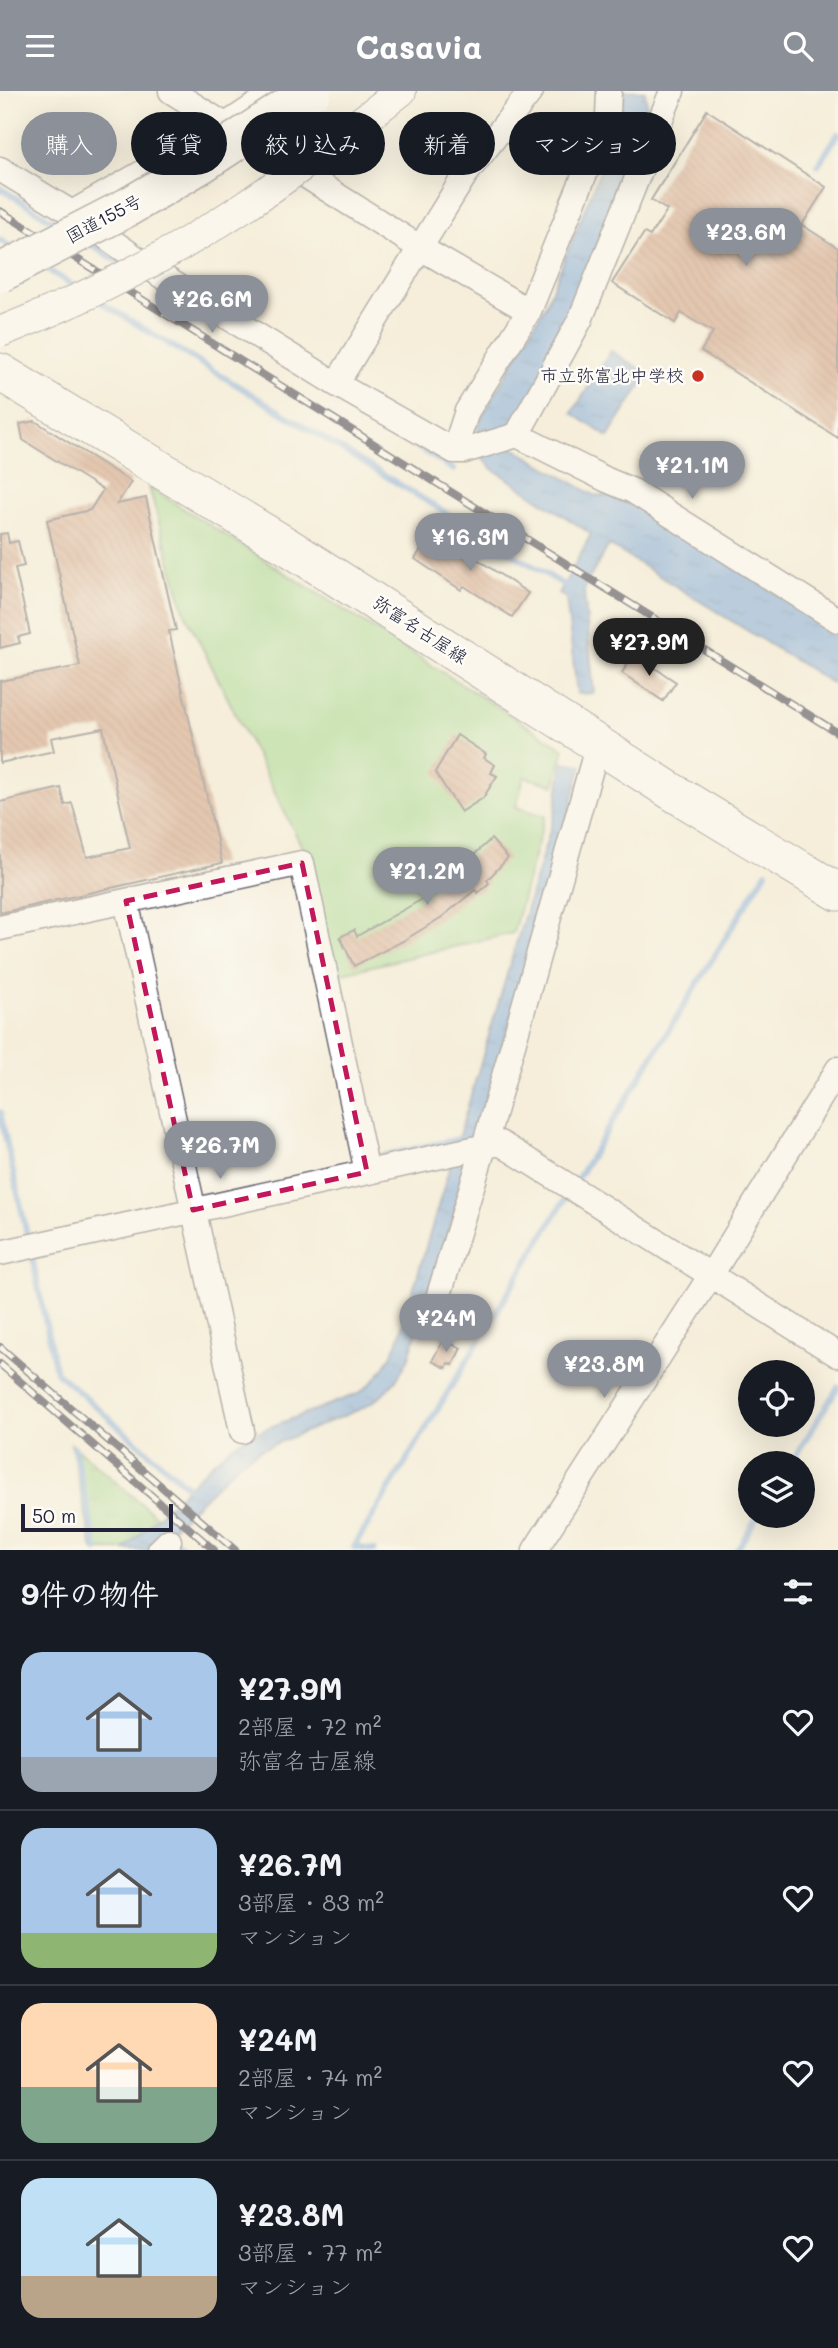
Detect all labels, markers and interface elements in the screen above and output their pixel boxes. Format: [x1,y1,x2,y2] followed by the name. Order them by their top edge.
[356,25,482,67] text: Casavia
[21,27,59,65] icon: menu
[779,27,817,65] icon: search
[21,112,117,175] chip: 購入
[131,112,227,175] chip: 賃貸
[241,112,385,175] chip: 絞り込み
[399,112,495,175] chip: 新着
[509,112,676,175] chip: マンション
[61,188,146,248] street label: 国道155号
[689,209,803,268] pin: ¥23.6M
[705,216,787,246] text: ¥23.6M
[155,275,269,335] pin: ¥26.6M
[171,283,253,313] text: ¥26.6M
[540,363,684,387] place label: 市立弥富北中学校
[690,368,706,384] marker: 市立弥富北中学校
[635,441,749,501] pin: ¥21.1M
[655,449,729,479] text: ¥21.1M
[413,513,527,573] pin: ¥16.3M
[431,521,509,551] text: ¥16.3M
[369,590,472,669] street label: 弥富名古屋線
[592,619,706,678] pin: ¥27.9M
[609,626,689,656] text: ¥27.9M
[370,847,484,907] pin: ¥21.2M
[389,855,465,885] text: ¥21.2M
[163,1121,277,1181] pin: ¥26.7M
[180,1129,260,1159] text: ¥26.7M
[405,1295,487,1354] pin: ¥24M
[415,1302,477,1332] text: ¥24M
[547,1341,661,1400] pin: ¥23.8M
[563,1348,645,1378] text: ¥23.8M
[738,1360,815,1528] map controls
[738,1360,815,1437] button: locate
[738,1451,815,1528] button: layers
[21,1501,173,1533] scale bar
[32,1503,76,1528] text: 50 m
[21,1573,159,1613] text: 9件の物件
[779,1573,817,1611] icon: filters
[238,1668,343,1708] text: ¥27.9M
[77,1680,161,1764] icon: home
[779,1703,817,1741] icon: heart
[238,1711,382,1741] text: 2部屋 · 72 m²
[238,1745,376,1775] text: 弥富名古屋線
[238,1844,343,1884] text: ¥26.7M
[77,1856,161,1940] icon: home
[779,1879,817,1917] icon: heart
[238,1887,384,1917] text: 3部屋 · 83 m²
[238,1921,352,1951] text: マンション
[238,2019,318,2059] text: ¥24M
[77,2031,161,2115] icon: home
[779,2054,817,2092] icon: heart
[238,2062,382,2092] text: 2部屋 · 74 m²
[238,2096,352,2126] text: マンション
[238,2194,345,2234] text: ¥23.8M
[77,2206,161,2290] icon: home
[779,2229,817,2267] icon: heart
[238,2237,382,2267] text: 3部屋 · 77 m²
[238,2271,352,2301] text: マンション

